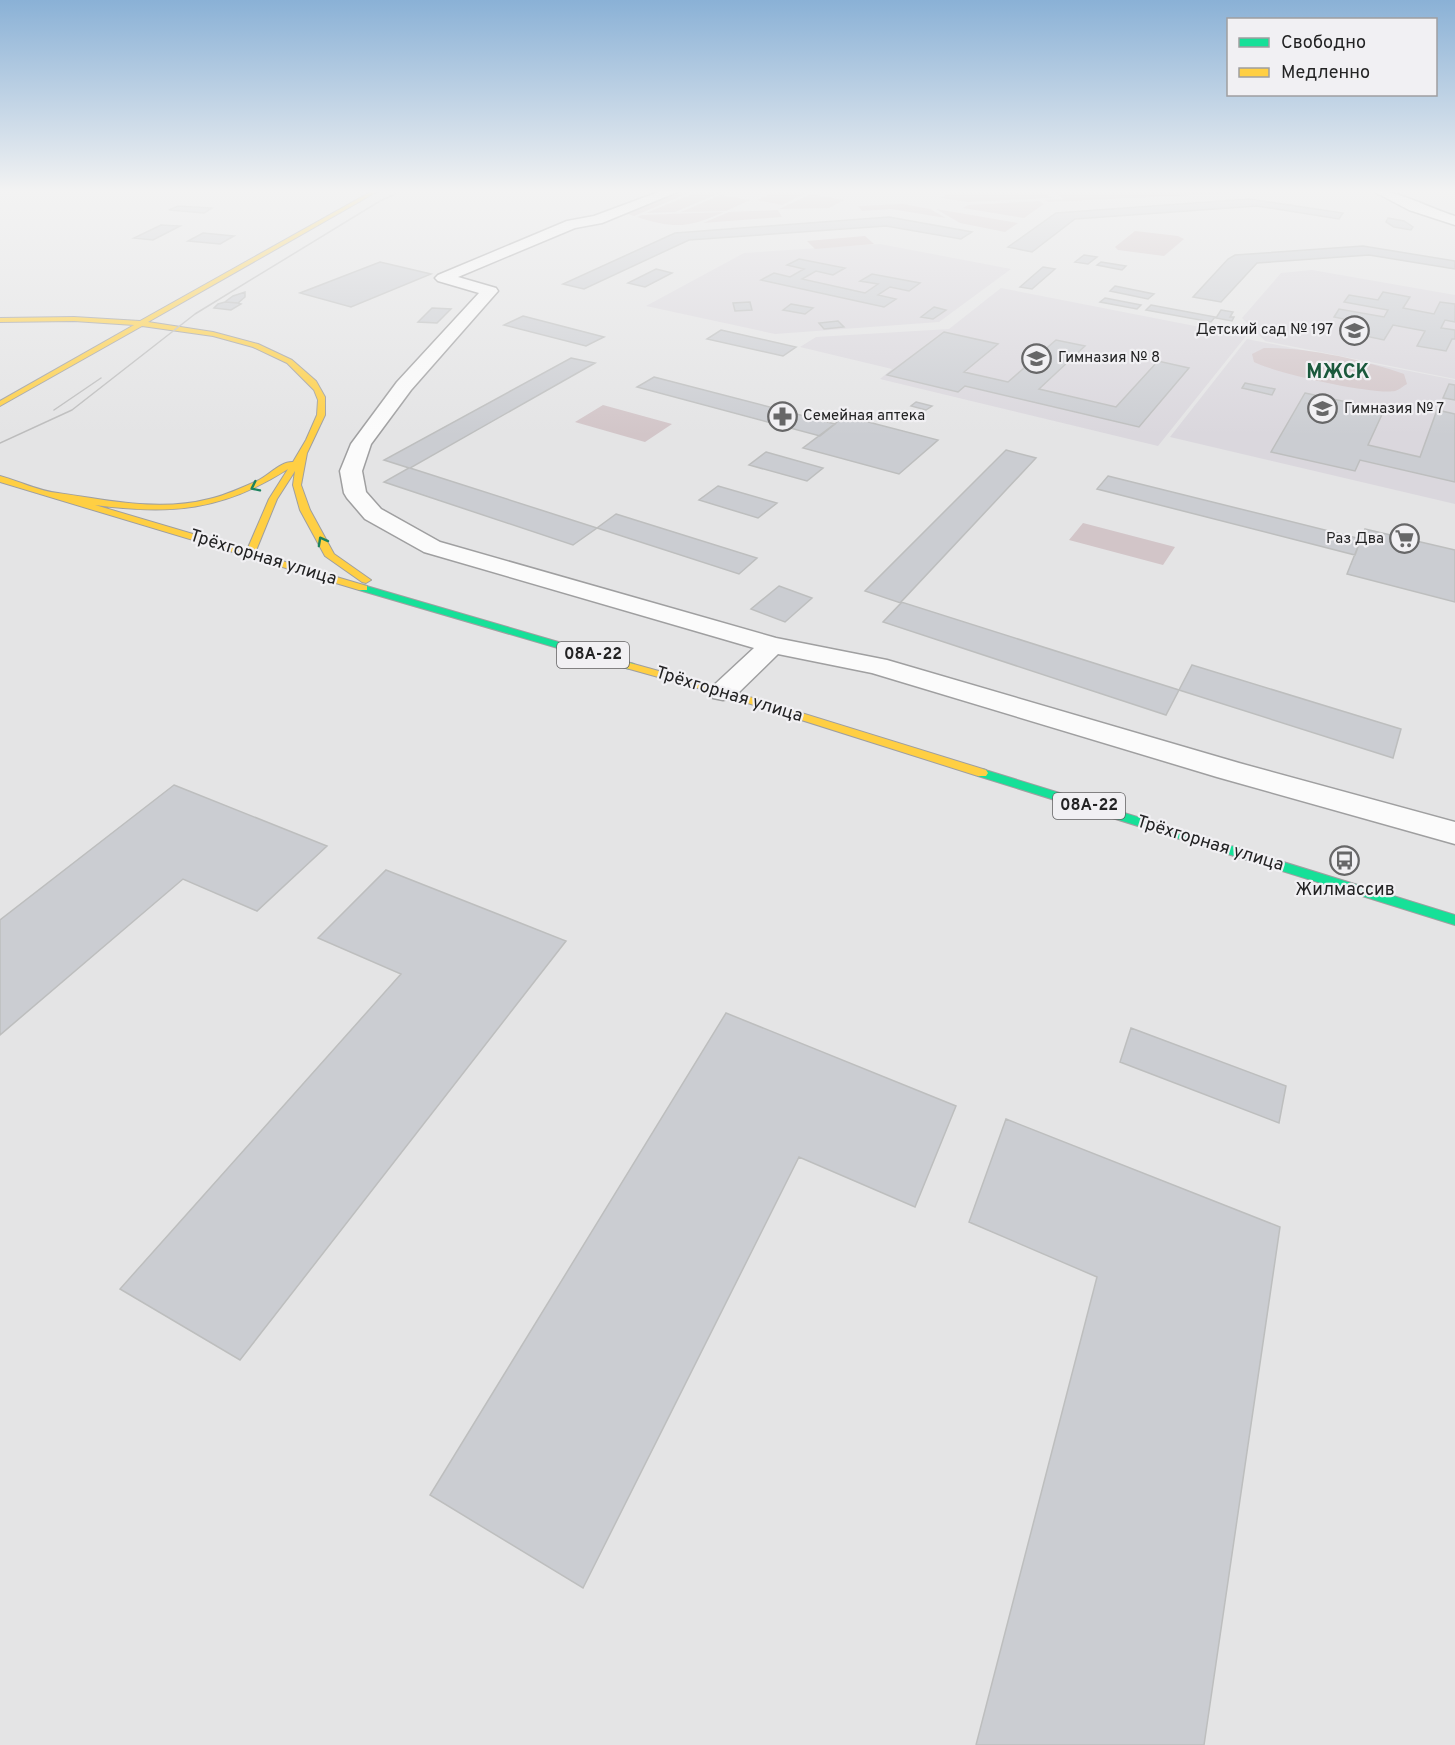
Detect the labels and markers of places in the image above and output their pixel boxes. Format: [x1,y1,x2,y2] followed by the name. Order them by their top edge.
[1338,314,1370,346] school or university icon: Детский сад № 197
[1196,321,1333,340] place label: Детский сад № 197
[1021,342,1053,374] school or university icon: Гимназия № 8
[1058,349,1160,368] place label: Гимназия № 8
[1307,393,1339,425] school or university icon: Гимназия № 7
[766,400,798,432] pharmacy icon: Семейная аптека
[1344,400,1444,419] place label: Гимназия № 7
[803,407,925,426] place label: Семейная аптека
[1389,523,1421,555] supermarket icon: Раз Два
[1326,530,1384,549] place label: Раз Два
[1329,845,1361,877] bus stop icon: Жилмассив
[1295,879,1395,902] place label: Жилмассив

